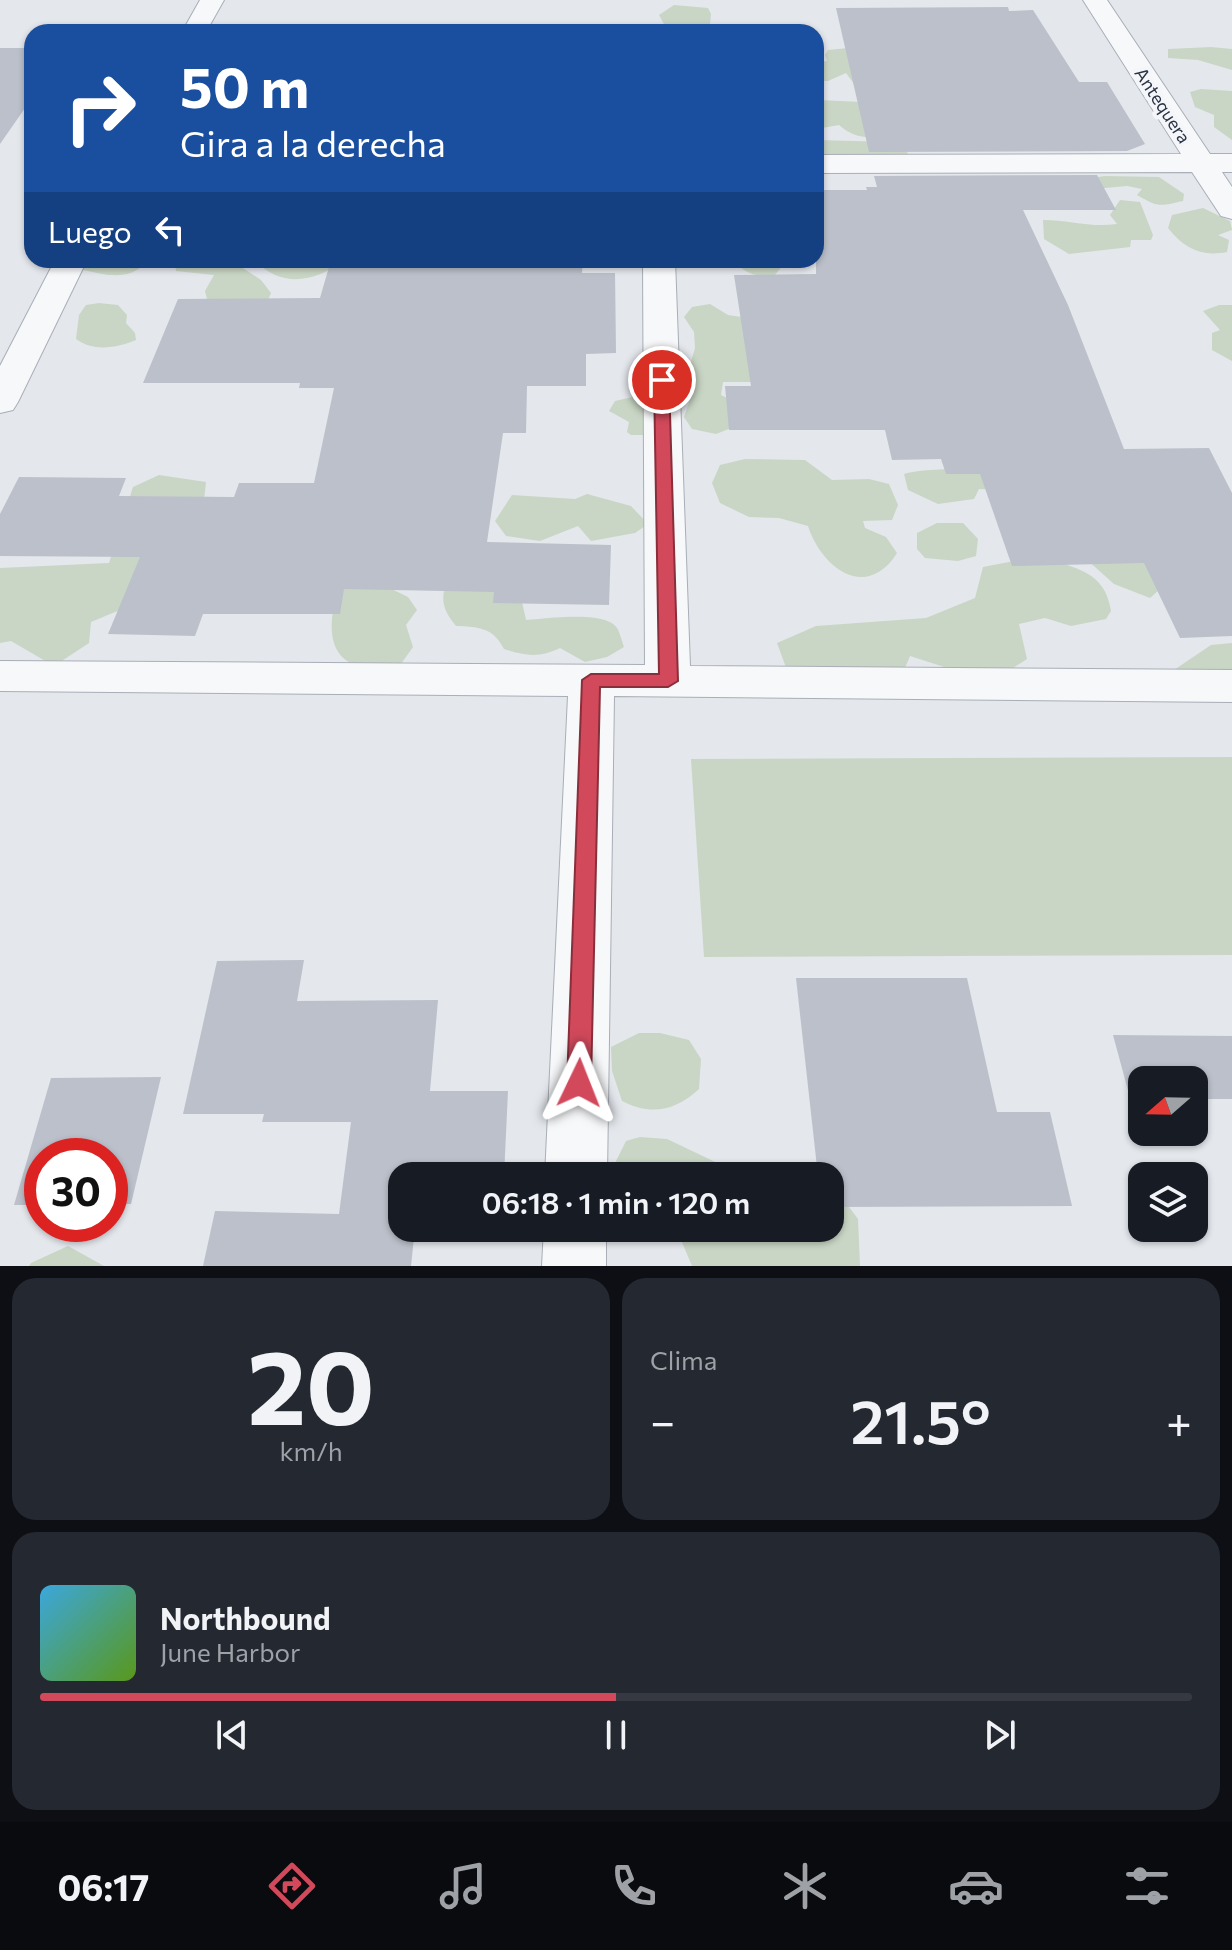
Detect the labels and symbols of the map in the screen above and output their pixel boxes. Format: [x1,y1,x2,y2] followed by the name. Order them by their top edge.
[1130,63,1196,147] street label: Antequera
[628,346,696,414] pin
[537,1041,621,1125] position arrow
[1128,1066,1208,1146] north arrow
[24,1138,128,1242] speed limit sign: 30

